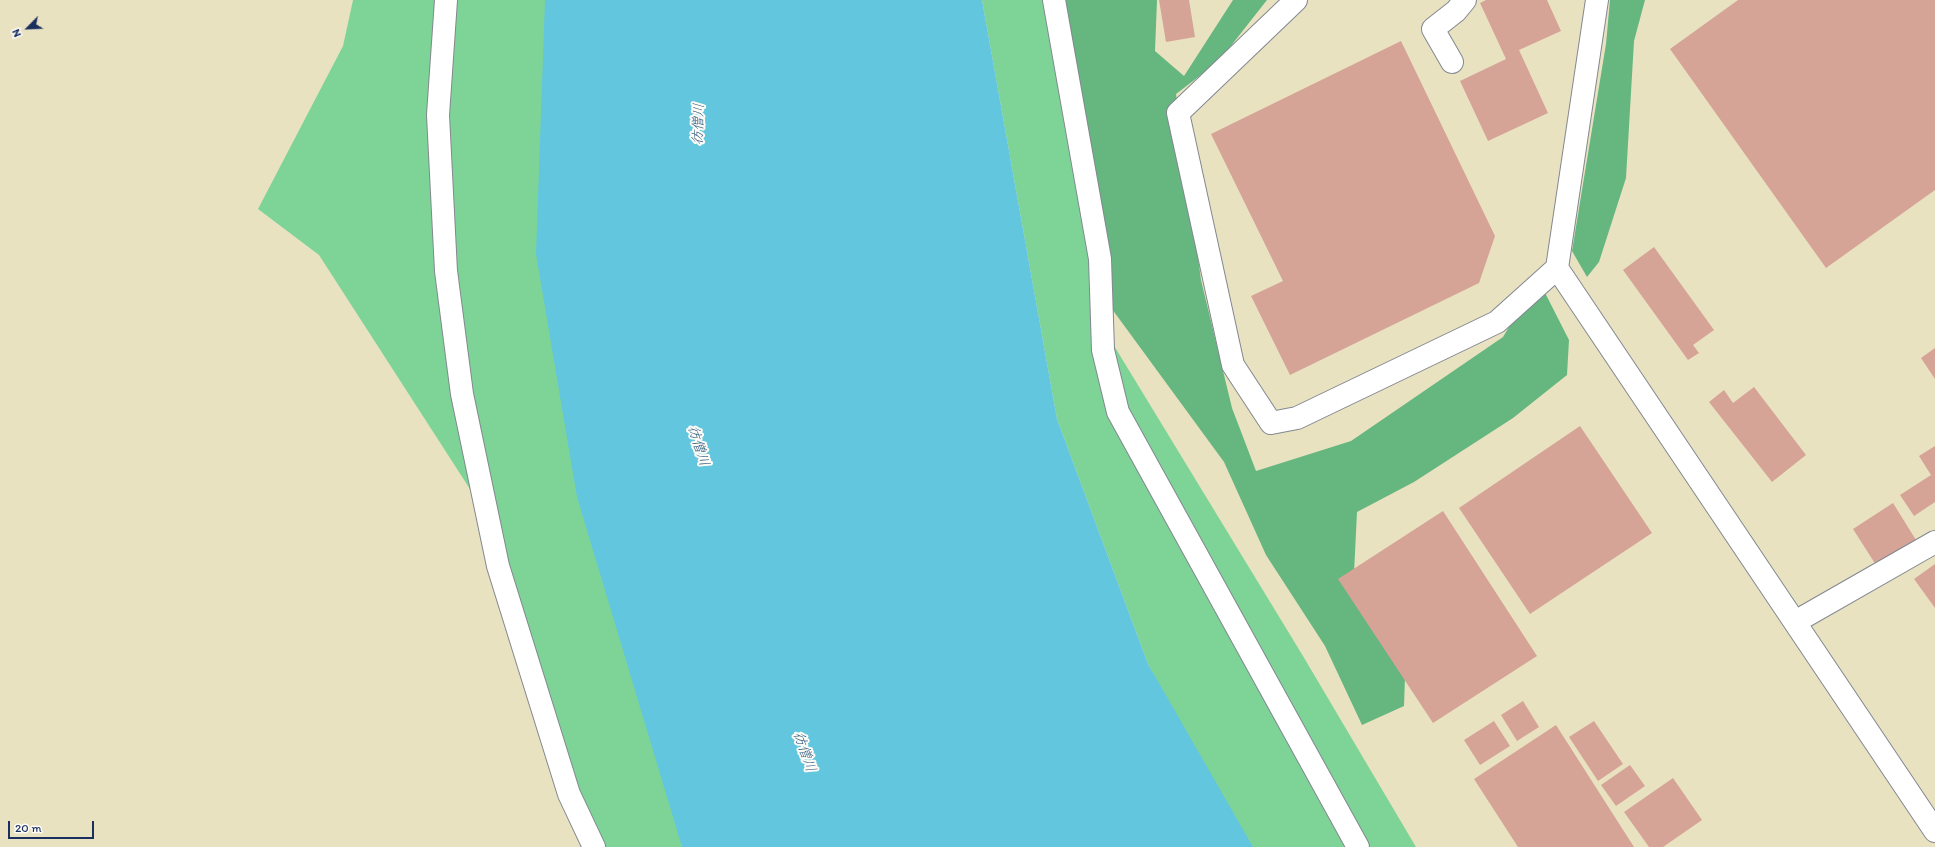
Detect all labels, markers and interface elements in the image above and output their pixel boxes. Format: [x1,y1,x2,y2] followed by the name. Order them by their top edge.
[8,8,48,48] north arrow
[9,27,24,39] text: N
[690,103,708,145] water label: 彷僧川
[684,423,712,469] water label: 彷僧川
[789,729,819,775] water label: 彷僧川
[10,813,96,839] scale bar
[15,821,42,835] text: 20 m

